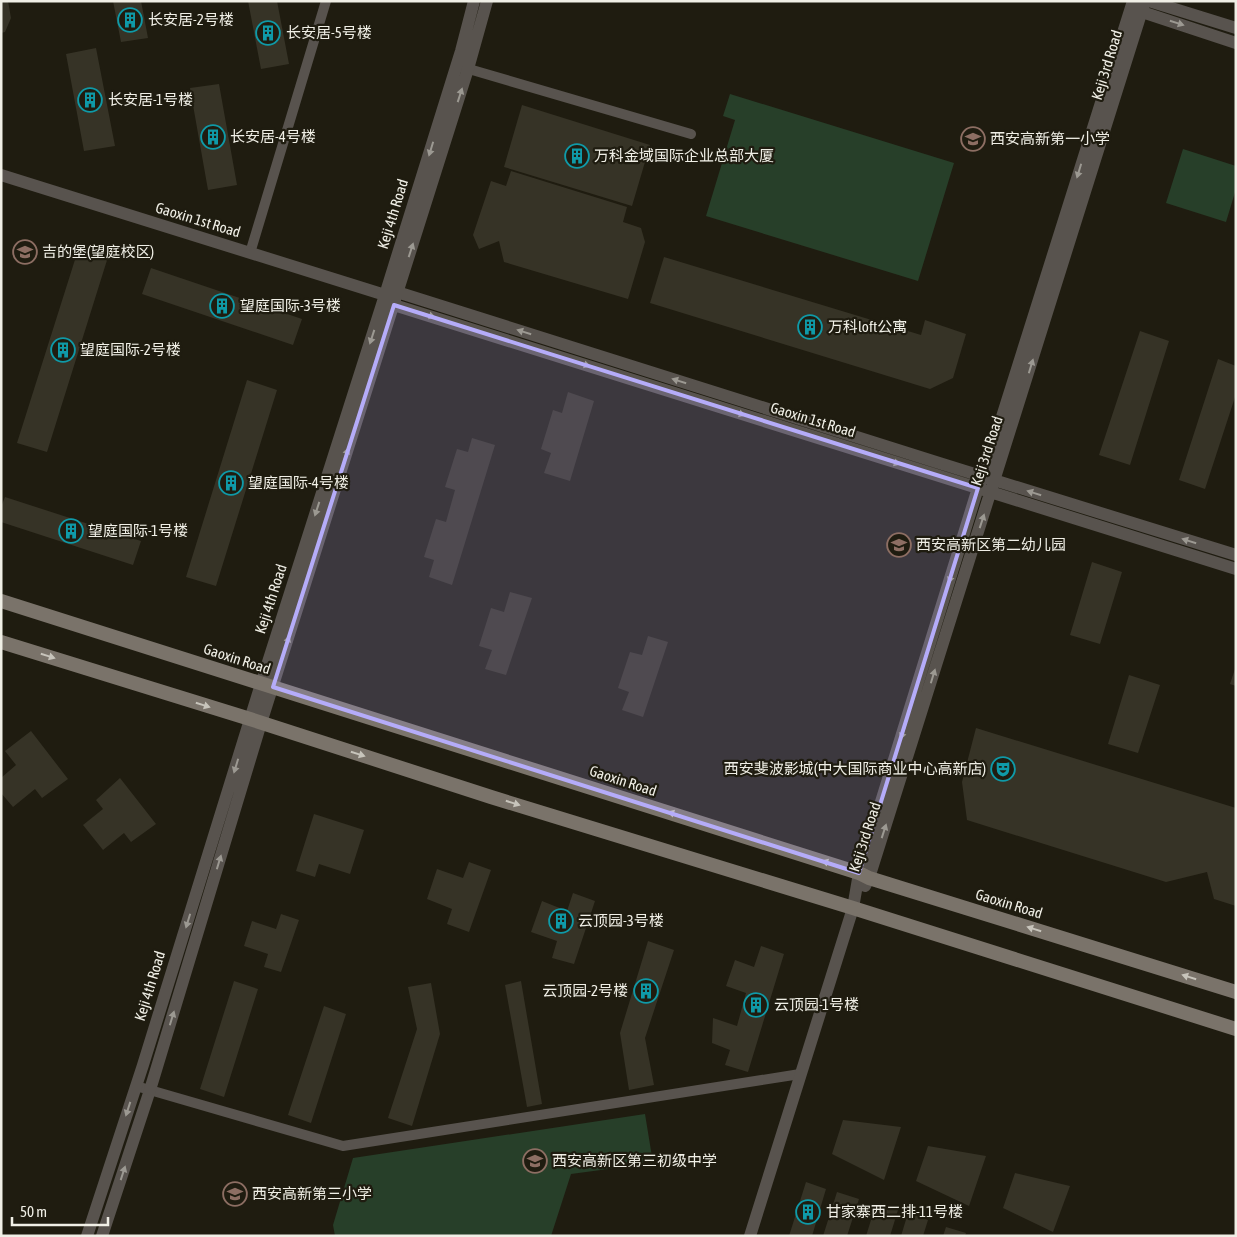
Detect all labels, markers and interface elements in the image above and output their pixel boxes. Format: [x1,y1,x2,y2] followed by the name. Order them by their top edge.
[117,7,143,33] building icon: 长安居-2号楼
[148,11,234,28] place label: 长安居-2号楼
[255,20,281,46] building icon: 长安居-5号楼
[1169,20,1184,28] one-way arrow
[286,24,372,41] place label: 长安居-5号楼
[1088,28,1125,102] street label: Keji 3rd Road
[77,87,103,113] building icon: 长安居-1号楼
[456,87,464,102] one-way arrow
[108,91,193,108] place label: 长安居-1号楼
[200,124,226,150] building icon: 长安居-4号楼
[960,126,986,152] school or university icon: 西安高新第一小学
[230,128,316,145] place label: 长安居-4号楼
[990,130,1110,147] place label: 西安高新第一小学
[426,141,434,156] one-way arrow
[564,143,590,169] building icon: 万科金域国际企业总部大厦
[594,147,774,164] place label: 万科金域国际企业总部大厦
[1075,164,1082,179] one-way arrow
[374,177,411,251] street label: Keji 4th Road
[154,199,243,241] street label: Gaoxin 1st Road
[12,239,38,265] school or university icon: 吉的堡(望庭校区)
[407,242,415,257] one-way arrow
[42,243,154,260] place label: 吉的堡(望庭校区)
[209,293,235,319] building icon: 望庭国际-3号楼
[240,297,341,314] place label: 望庭国际-3号楼
[421,312,436,320] one-way arrow
[797,314,823,340] building icon: 万科loft公寓
[828,318,907,335] place label: 万科loft公寓
[516,328,531,336] one-way arrow
[367,330,375,345] one-way arrow
[50,337,76,363] building icon: 望庭国际-2号楼
[80,341,181,358] place label: 望庭国际-2号楼
[1027,358,1035,373] one-way arrow
[576,361,591,369] one-way arrow
[671,377,686,385] one-way arrow
[769,399,858,441] street label: Gaoxin 1st Road
[731,409,746,417] one-way arrow
[967,414,1006,488] street label: Keji 3rd Road
[343,447,351,462] one-way arrow
[886,458,901,466] one-way arrow
[218,470,244,496] building icon: 望庭国际-4号楼
[248,474,349,491] place label: 望庭国际-4号楼
[1026,488,1041,496] one-way arrow
[312,501,320,516] one-way arrow
[978,513,986,528] one-way arrow
[58,518,84,544] building icon: 望庭国际-1号楼
[88,522,188,539] place label: 望庭国际-1号楼
[886,532,912,558] school or university icon: 西安高新区第二幼儿园
[916,536,1066,553] place label: 西安高新区第二幼儿园
[1182,536,1197,544] one-way arrow
[251,562,290,636] street label: Keji 4th Road
[946,569,954,584] one-way arrow
[283,635,291,650] one-way arrow
[202,640,273,677] street label: Gaoxin Road
[40,653,55,661] one-way arrow
[929,668,937,683] one-way arrow
[196,701,211,709] one-way arrow
[899,724,906,739] one-way arrow
[351,750,366,758] one-way arrow
[990,756,1016,782] theatre icon: 西安斐波影城(中大国际商业中心高新店)
[231,758,239,773] one-way arrow
[724,760,986,777] place label: 西安斐波影城(中大国际商业中心高新店)
[588,762,659,799] street label: Gaoxin Road
[505,800,520,808] one-way arrow
[845,800,884,874] street label: Keji 3rd Road
[667,810,682,818] one-way arrow
[881,823,889,838] one-way arrow
[215,855,223,870] one-way arrow
[822,859,837,867] one-way arrow
[974,885,1045,922] street label: Gaoxin Road
[548,908,574,934] building icon: 云顶园-3号楼
[578,912,664,929] place label: 云顶园-3号楼
[183,914,191,929] one-way arrow
[1026,925,1041,933] one-way arrow
[131,949,168,1023] street label: Keji 4th Road
[1182,973,1197,981] one-way arrow
[633,978,659,1004] building icon: 云顶园-2号楼
[542,982,628,999] place label: 云顶园-2号楼
[743,992,769,1018] building icon: 云顶园-1号楼
[774,996,859,1013] place label: 云顶园-1号楼
[168,1010,176,1025] one-way arrow
[124,1102,132,1117] one-way arrow
[522,1148,548,1174] school or university icon: 西安高新区第三初级中学
[552,1152,717,1169] place label: 西安高新区第三初级中学
[120,1165,127,1180] one-way arrow
[222,1181,248,1207] school or university icon: 西安高新第三小学
[252,1185,372,1202] place label: 西安高新第三小学
[12,1194,109,1226] scale bar
[795,1199,821,1225] building icon: 甘家寨西二排-11号楼
[20,1203,47,1220] text: 50 m
[826,1203,963,1220] place label: 甘家寨西二排-11号楼

